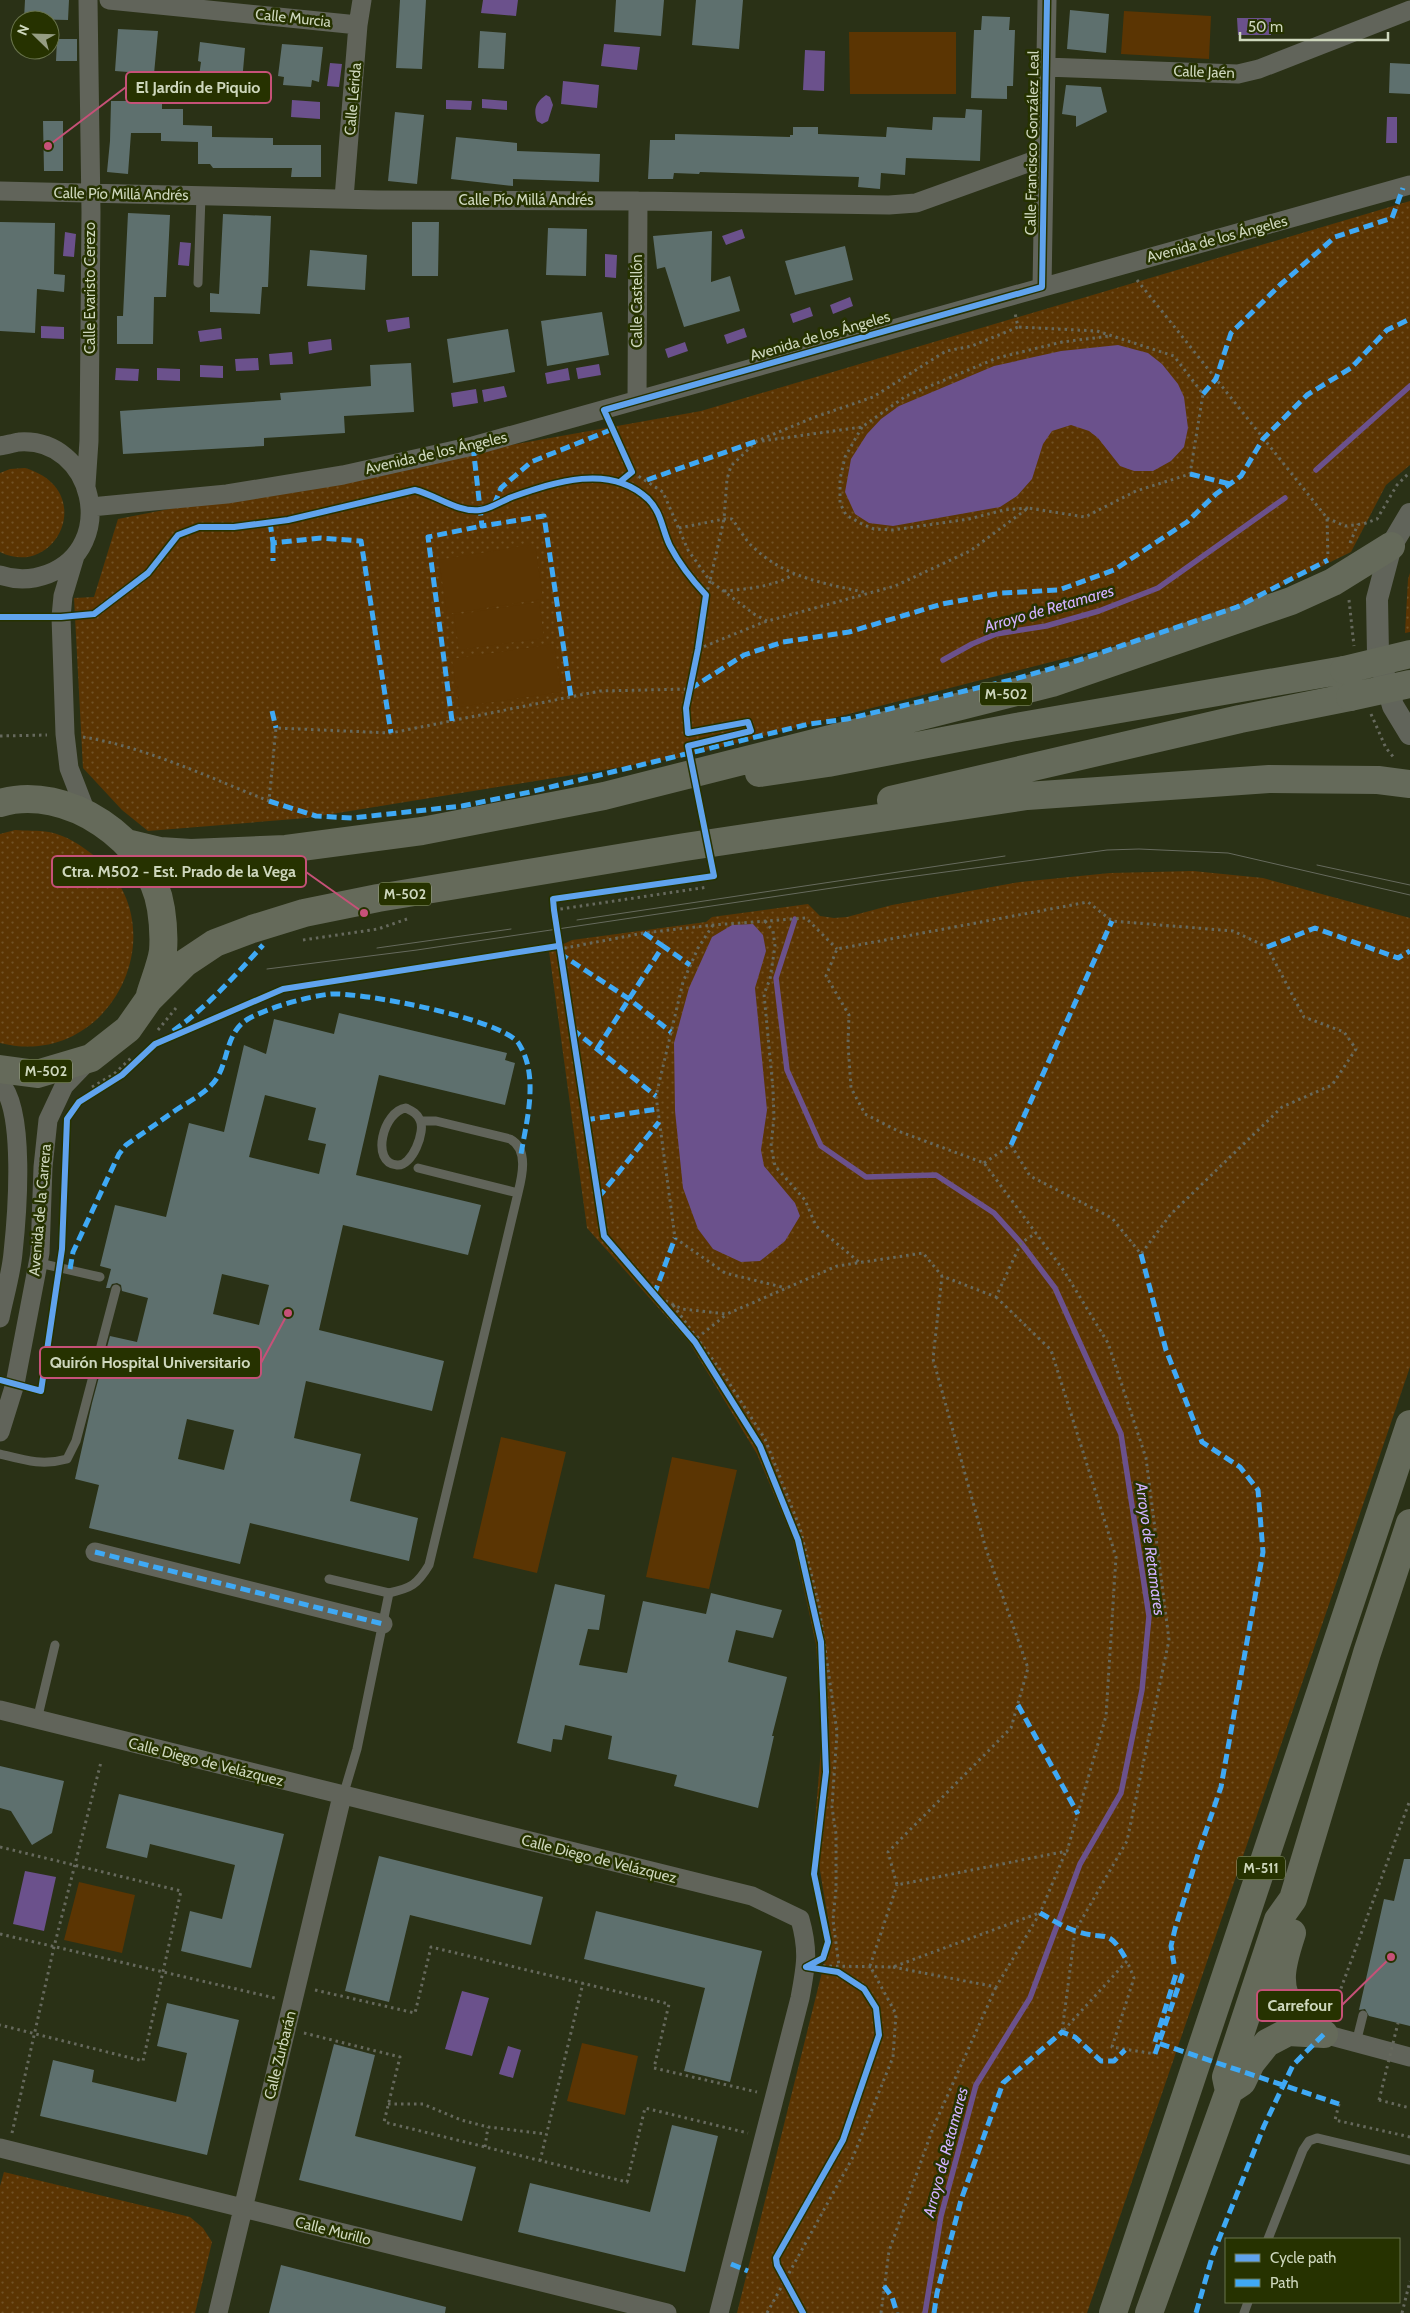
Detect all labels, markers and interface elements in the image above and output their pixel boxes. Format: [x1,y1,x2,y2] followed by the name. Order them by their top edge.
[254,5,333,31] street label: Calle Murcia
[10,10,60,60] north arrow
[1240,10,1388,42] scale bar
[1248,18,1283,36] text: 50 m
[13,22,33,38] text: N
[1021,50,1043,235] street label: Calle Francisco González Leal
[341,61,365,136] street label: Calle Lérida
[1173,62,1235,82] street label: Calle Jaén
[126,72,271,103] callout: El Jardín de Piquio
[136,78,260,97] text: El Jardín de Piquio
[53,184,189,204] street label: Calle Pío Millá Andrés
[458,191,594,209] street label: Calle Pío Millá Andrés
[1144,211,1289,266] street label: Avenida de los Ángeles
[81,222,99,354] street label: Calle Evaristo Cerezo
[628,254,646,348] street label: Calle Castellón
[748,306,892,365] street label: Avenida de los Ángeles
[363,427,509,478] street label: Avenida de los Ángeles
[981,581,1116,636] water label: Arroyo de Retamares
[980,682,1032,706] road number: M-502
[52,856,306,887] callout: Ctra. M502 - Est. Prado de la Vega
[62,862,296,881] text: Ctra. M502 - Est. Prado de la Vega
[379,882,431,906] road number: M-502
[20,1060,72,1082] road number: M-502
[25,1142,55,1277] street label: Avenida de la Carrera
[40,1347,261,1378] callout: Quirón Hospital Universitario
[50,1353,250,1372] text: Quirón Hospital Universitario
[1132,1480,1169,1617] water label: Arroyo de Retamares
[127,1734,285,1790] street label: Calle Diego de Velázquez
[520,1831,678,1887] street label: Calle Diego de Velázquez
[1237,1856,1285,1880] road number: M-511
[1257,1990,1342,2021] callout: Carrefour
[1268,1996,1333,2015] text: Carrefour
[260,2009,300,2101] street label: Calle Zurbarán
[919,2085,972,2220] water label: Arroyo de Retamares
[293,2213,373,2249] street label: Calle Murillo
[1225,2238,1400,2303] legend
[1270,2249,1336,2267] text: Cycle path
[1270,2274,1299,2292] text: Path

